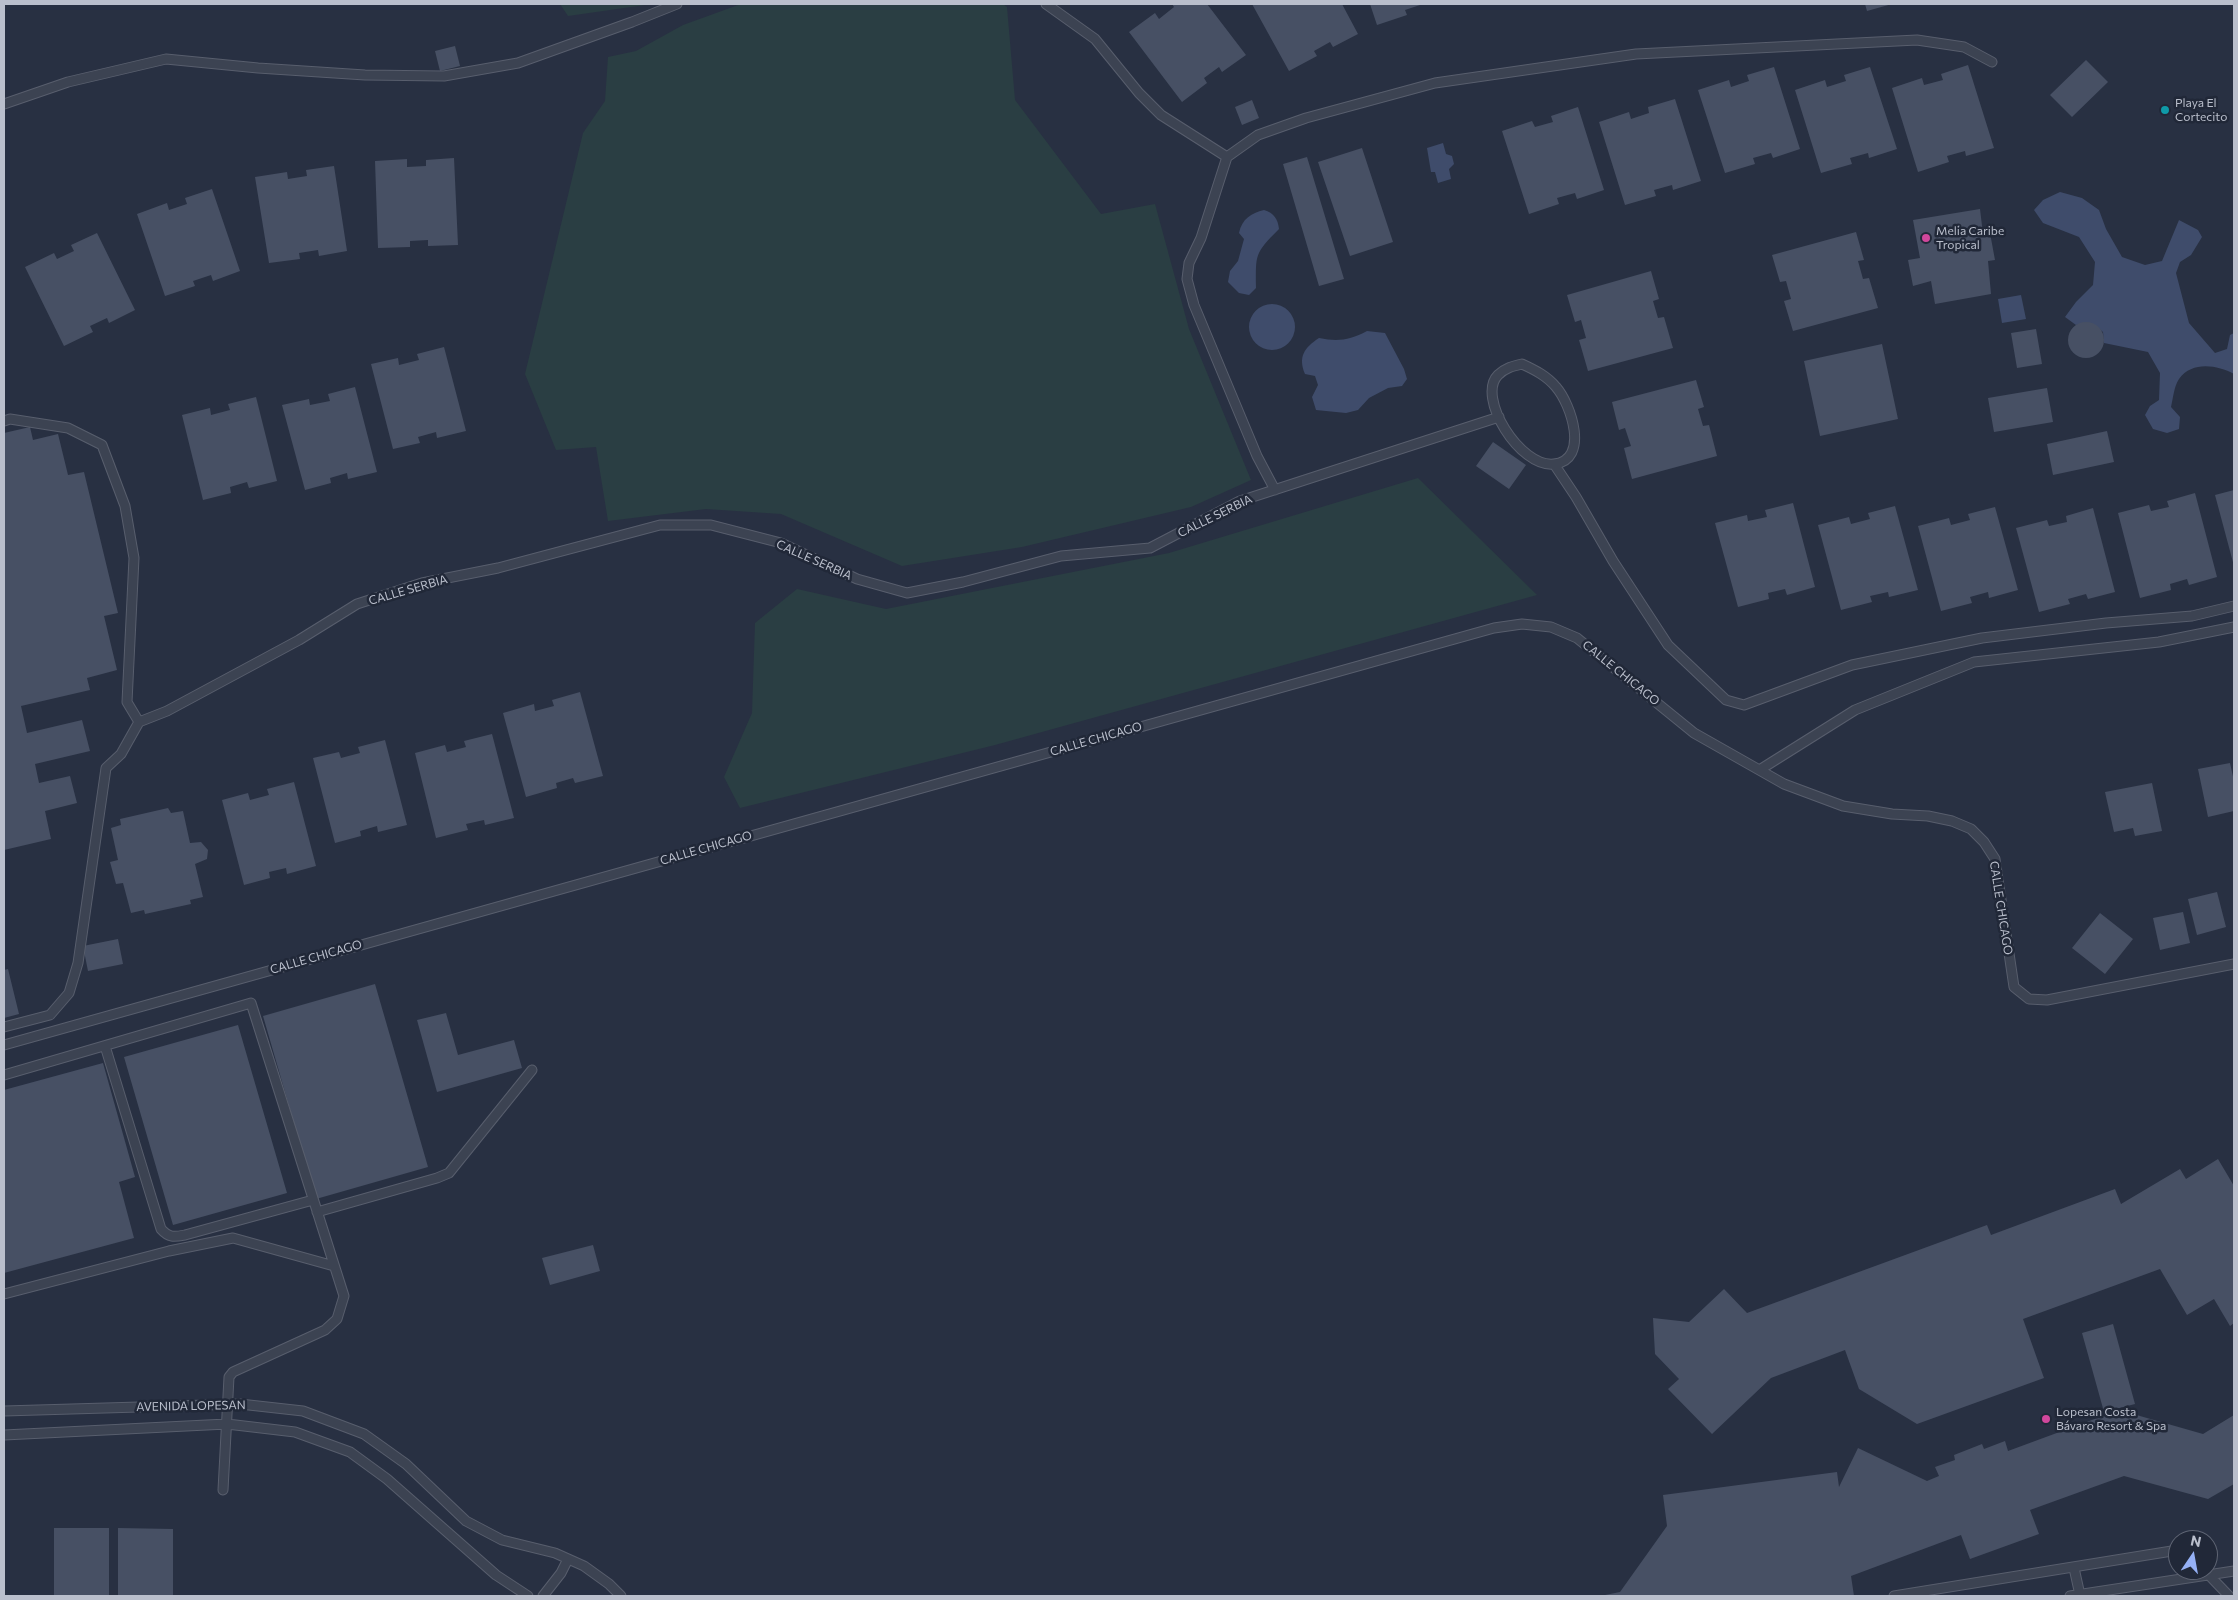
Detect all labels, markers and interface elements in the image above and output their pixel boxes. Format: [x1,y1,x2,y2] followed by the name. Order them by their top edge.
[2175,96,2227,124] place label: Playa El Cortecito
[2159,104,2171,116] marker: Playa El Cortecito
[1936,224,2004,252] place label: Melia Caribe Tropical
[1920,232,1932,244] marker: Melia Caribe Tropical
[1175,492,1255,540] street label: CALLE SERBIA
[774,537,854,583] street label: CALLE SERBIA
[367,572,449,608] street label: CALLE SERBIA
[1580,638,1662,708] street label: CALLE CHICAGO
[1048,719,1144,759] street label: CALLE CHICAGO
[658,828,754,868] street label: CALLE CHICAGO
[1986,860,2016,956] street label: CALLE CHICAGO
[268,937,364,977] street label: CALLE CHICAGO
[136,1398,246,1414] street label: AVENIDA LOPESAN
[2056,1405,2166,1433] place label: Lopesan Costa Bávaro Resort & Spa
[2040,1413,2052,1425] marker: Lopesan Costa Bávaro Resort & Spa
[2168,1530,2218,1580] north arrow
[2189,1531,2203,1550] text: N

